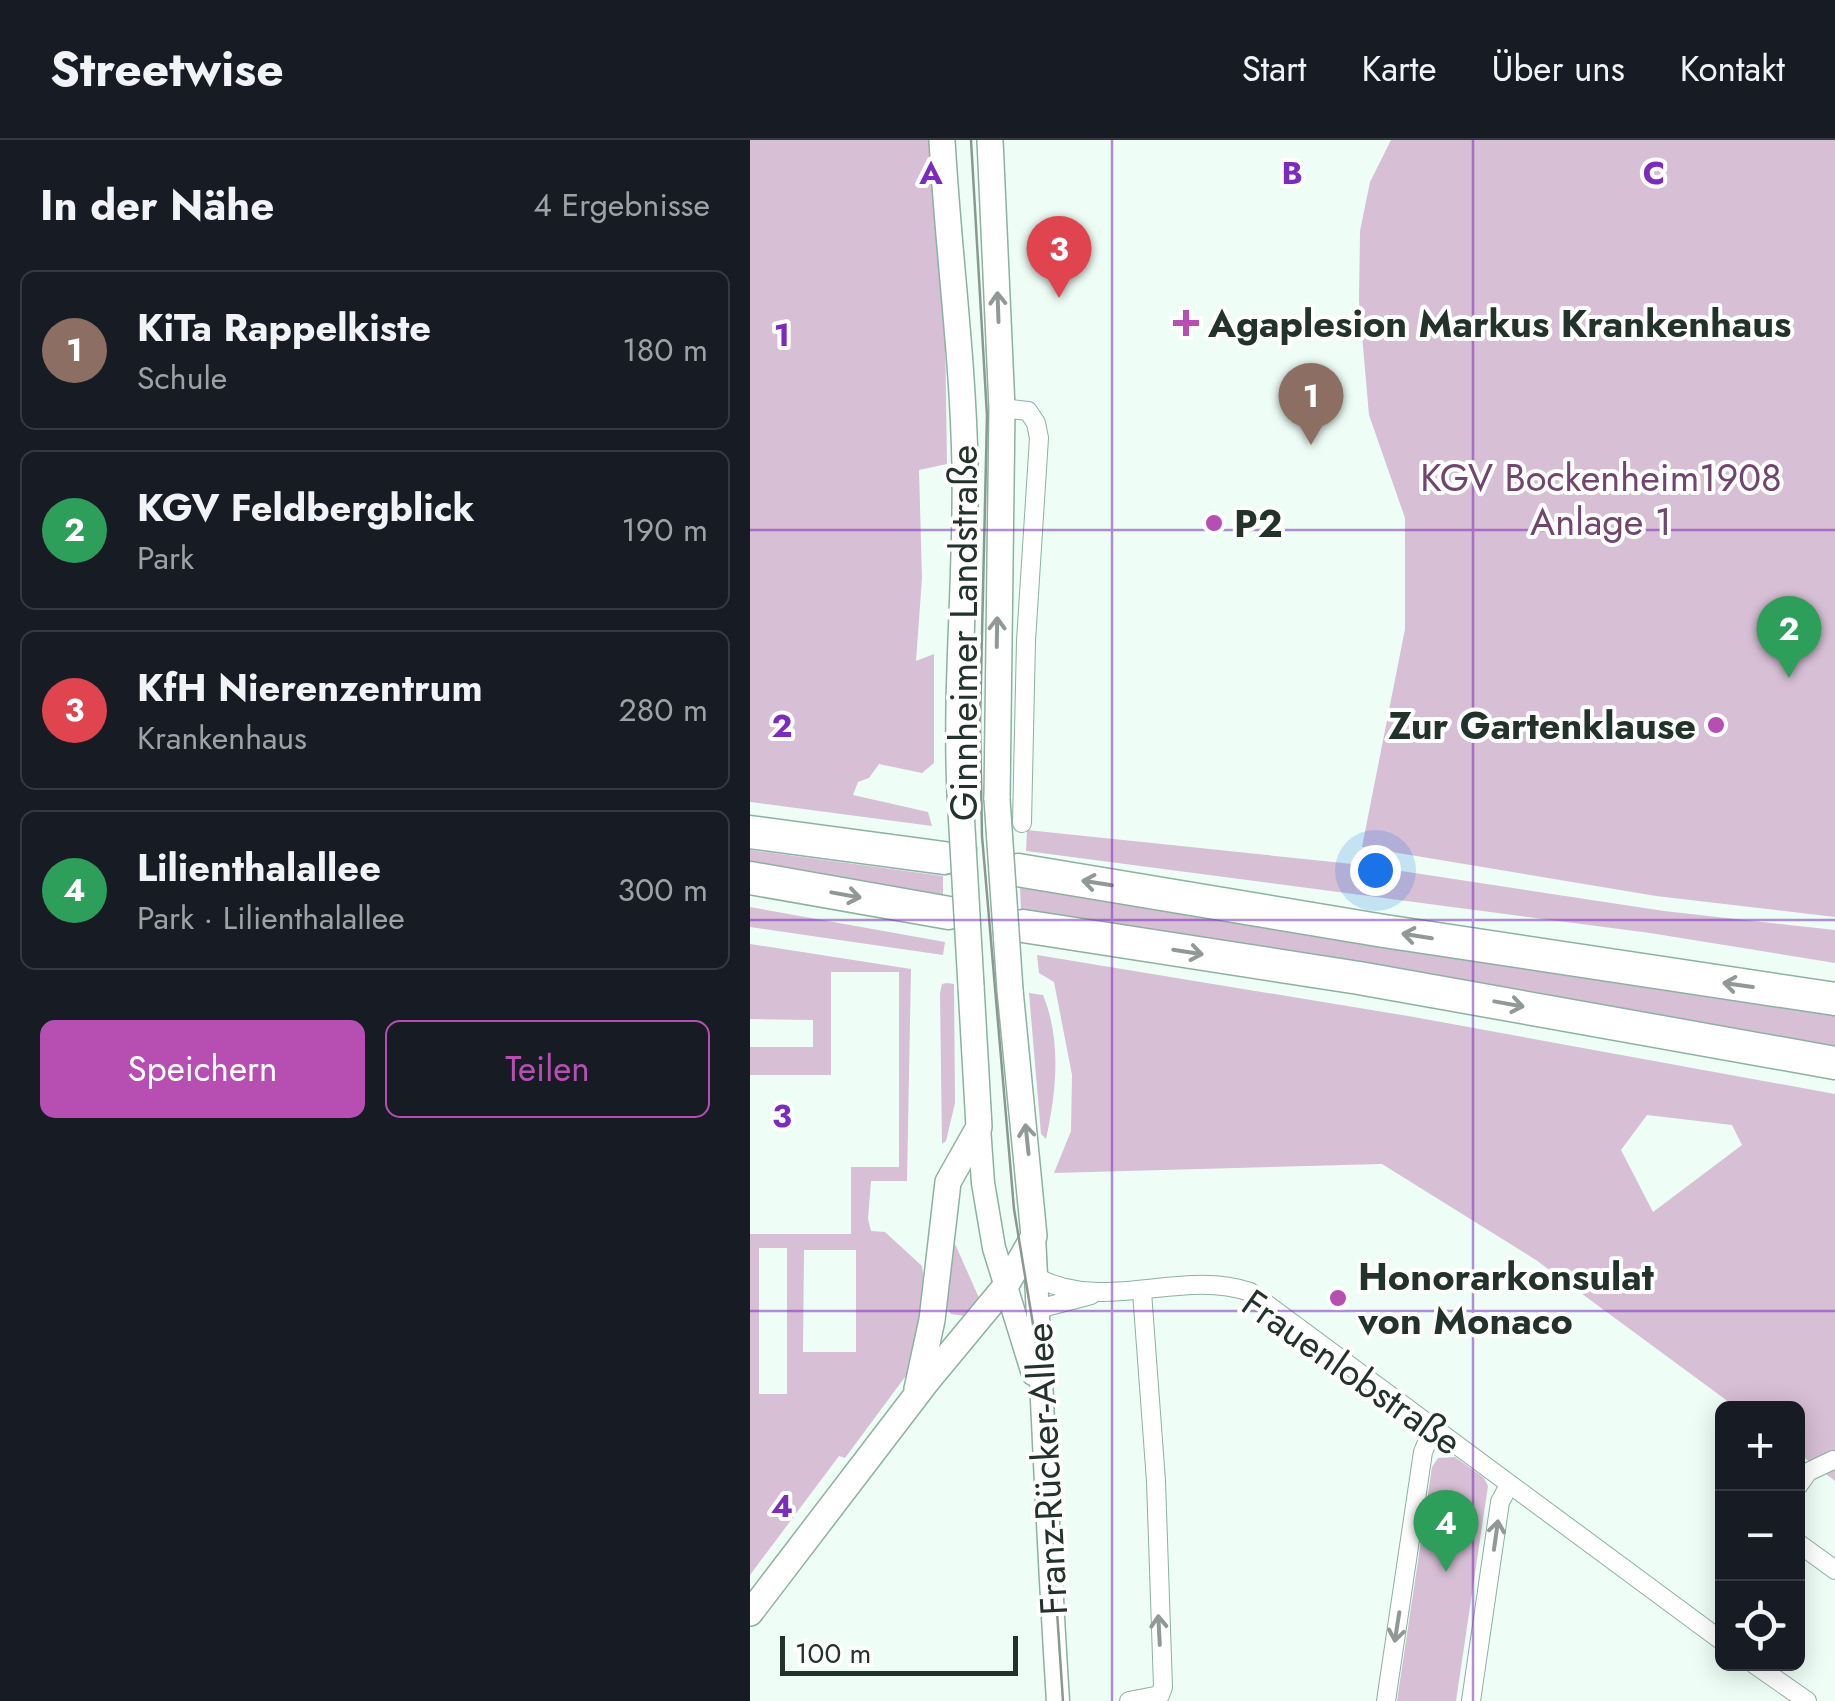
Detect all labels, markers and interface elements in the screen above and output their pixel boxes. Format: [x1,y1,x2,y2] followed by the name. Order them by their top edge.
[50,35,284,104] text: Streetwise
[1242,44,1306,94] text: Start
[1361,44,1437,94] text: Karte
[1492,44,1625,94] text: Über uns
[1680,44,1785,94] text: Kontakt
[918,150,943,196] text: A
[1281,150,1303,196] text: B
[1643,150,1665,196] text: C
[40,175,274,236] text: In der Nähe
[533,182,710,228] text: 4 Ergebnisse
[1026,216,1092,298] pin: 3
[988,291,1007,323] one-way arrow
[1207,296,1791,351] place label: Agaplesion Markus Krankenhaus
[137,300,431,355] text: KiTa Rappelkiste
[1173,310,1199,336] marker: Agaplesion Markus Krankenhaus
[774,312,790,358] text: 1
[66,327,83,373] text: 1
[622,327,708,373] text: 180 m
[137,355,227,401] text: Schule
[1278,362,1344,445] pin: 1
[936,445,991,821] street label: Ginnheimer Landstraße
[1420,450,1782,549] park label: KGV Bockenheim1908 Anlage 1
[137,480,474,535] text: KGV Feldbergblick
[1234,496,1283,551] place label: P2
[64,507,85,553] text: 2
[621,507,708,553] text: 190 m
[1203,512,1225,534] marker: P2
[137,535,194,581] text: Park
[1756,596,1822,678] pin: 2
[988,616,1007,648] one-way arrow
[137,660,483,715] text: KfH Nierenzentrum
[65,687,84,733] text: 3
[619,687,708,733] text: 280 m
[1388,698,1696,753] place label: Zur Gartenklause
[772,703,793,749] text: 2
[1705,714,1727,736] marker: Zur Gartenklause
[137,715,307,761] text: Krankenhaus
[137,840,381,895] text: Lilienthalallee
[1350,845,1401,896] your location
[63,867,86,913] text: 4
[618,867,708,913] text: 300 m
[1081,873,1113,892] one-way arrow
[829,886,862,905] one-way arrow
[137,895,405,941] text: Park · Lilienthalallee
[1401,926,1434,945] one-way arrow
[1172,943,1204,961] one-way arrow
[1723,975,1755,993] one-way arrow
[1492,995,1525,1014] one-way arrow
[40,1020,365,1118] button: Speichern
[385,1020,710,1118] button: Teilen
[772,1093,792,1139] text: 3
[1017,1123,1036,1156] one-way arrow
[1357,1249,1654,1348] place label: Honorarkonsulat von Monaco
[1231,1276,1473,1468] street label: Frauenlobstraße
[1327,1287,1349,1309] marker: Honorarkonsulat von Monaco
[1011,1321,1081,1617] street label: Franz-Rücker-Allee
[1715,1401,1805,1671] map controls
[1715,1401,1805,1491] button: +
[771,1483,793,1529] text: 4
[1414,1490,1478,1572] pin: 4
[1715,1491,1805,1581] button: −
[1487,1520,1505,1552] one-way arrow
[1715,1581,1805,1671] button: locate
[1387,1610,1406,1642] one-way arrow
[1149,1615,1168,1647] one-way arrow
[780,1631,1018,1676] scale bar
[795,1633,871,1674] text: 100 m

